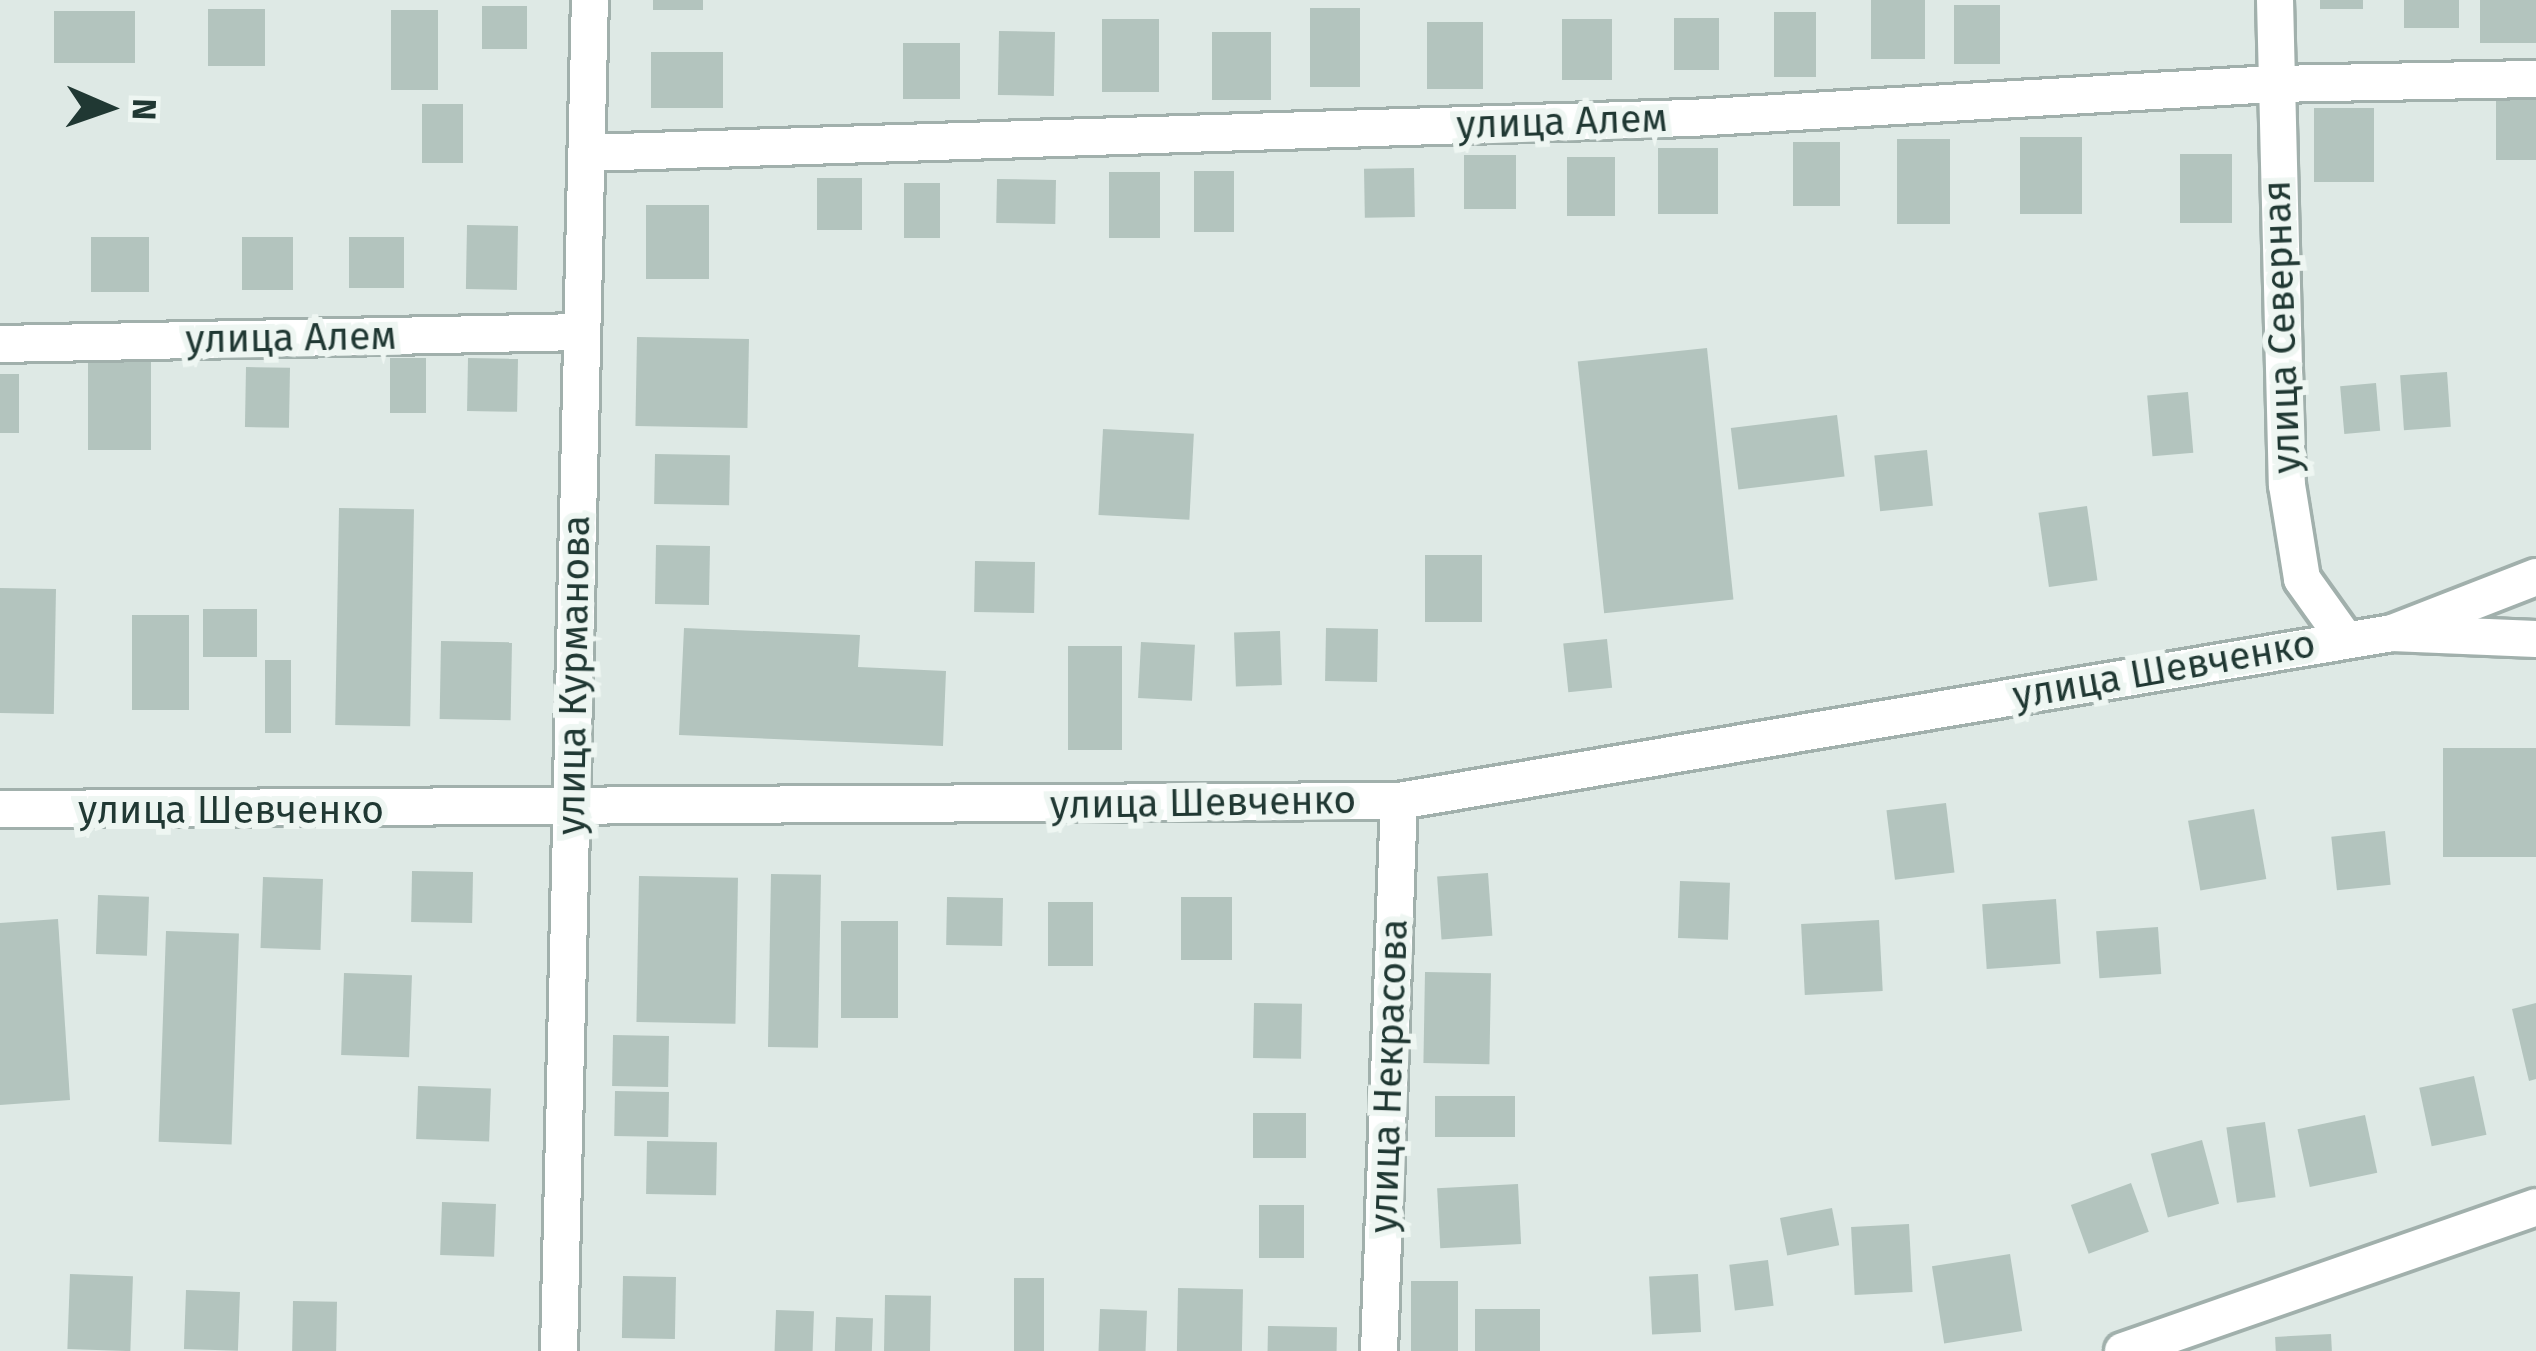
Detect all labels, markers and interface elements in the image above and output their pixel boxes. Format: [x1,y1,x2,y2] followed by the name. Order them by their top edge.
[48,48,168,168] north arrow
[1456,95,1668,149] street label: улица Алем
[124,98,164,121] text: N
[2253,180,2311,474] street label: улица Северная
[185,313,397,363] street label: улица Алем
[548,515,600,835] street label: улица Курманова
[2009,620,2319,720] street label: улица Шевченко
[1050,777,1356,829] street label: улица Шевченко
[78,787,384,833] street label: улица Шевченко
[1360,918,1418,1234] street label: улица Некрасова

